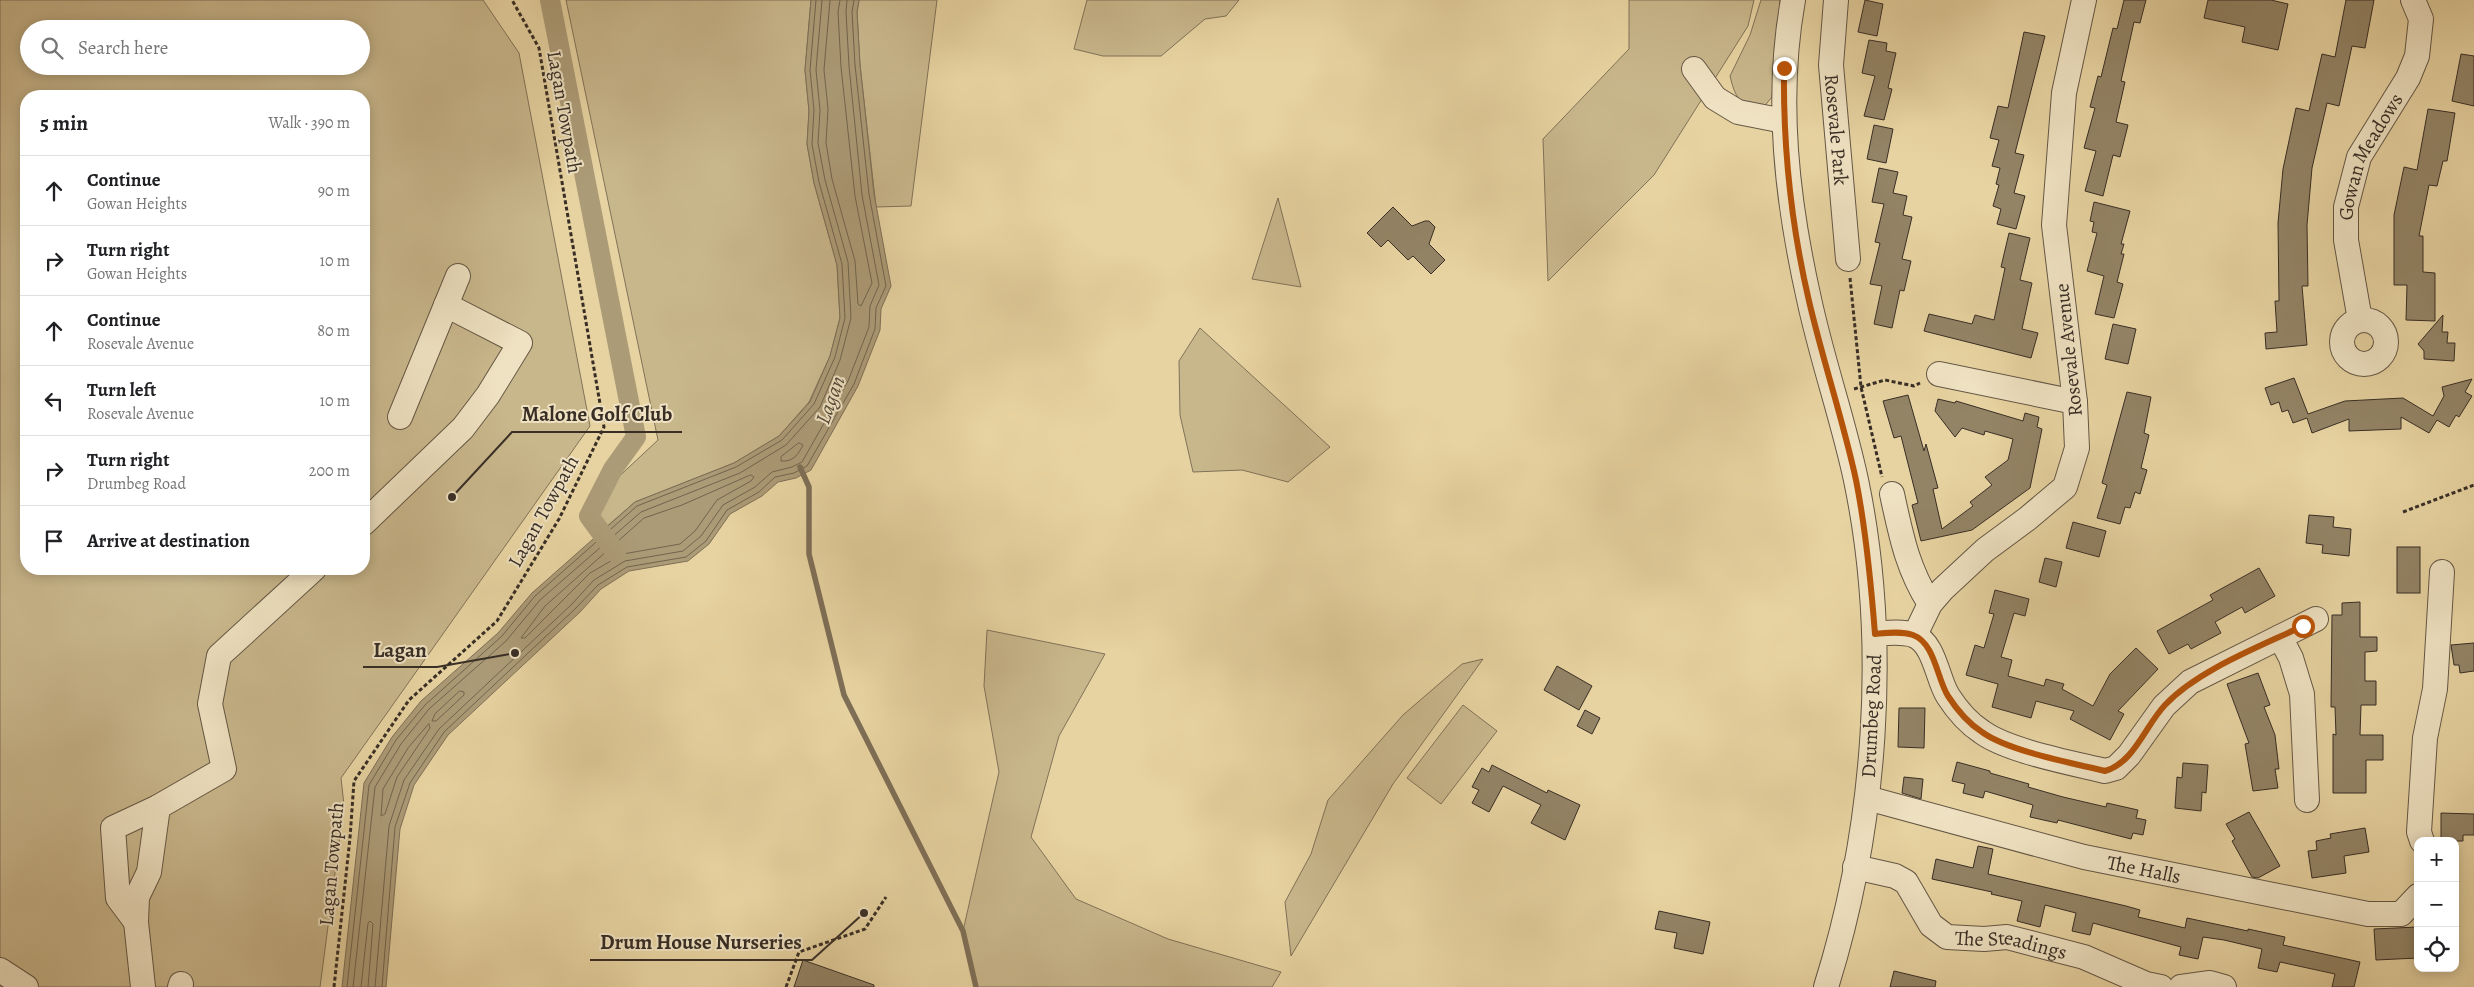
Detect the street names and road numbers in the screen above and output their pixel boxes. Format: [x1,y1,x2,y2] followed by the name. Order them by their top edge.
[540,49,589,176] street label: Lagan Towpath
[1818,73,1854,187] street label: Rosevale Park
[2333,88,2409,220] street label: Gowan Meadows
[2048,282,2089,418] street label: Rosevale Avenue
[502,450,585,572] street label: Lagan Towpath
[1855,653,1888,779] street label: Drumbeg Road
[313,801,350,927] street label: Lagan Towpath
[2105,849,2183,890] street label: The Halls
[1954,924,2070,966] street label: The Steadings

